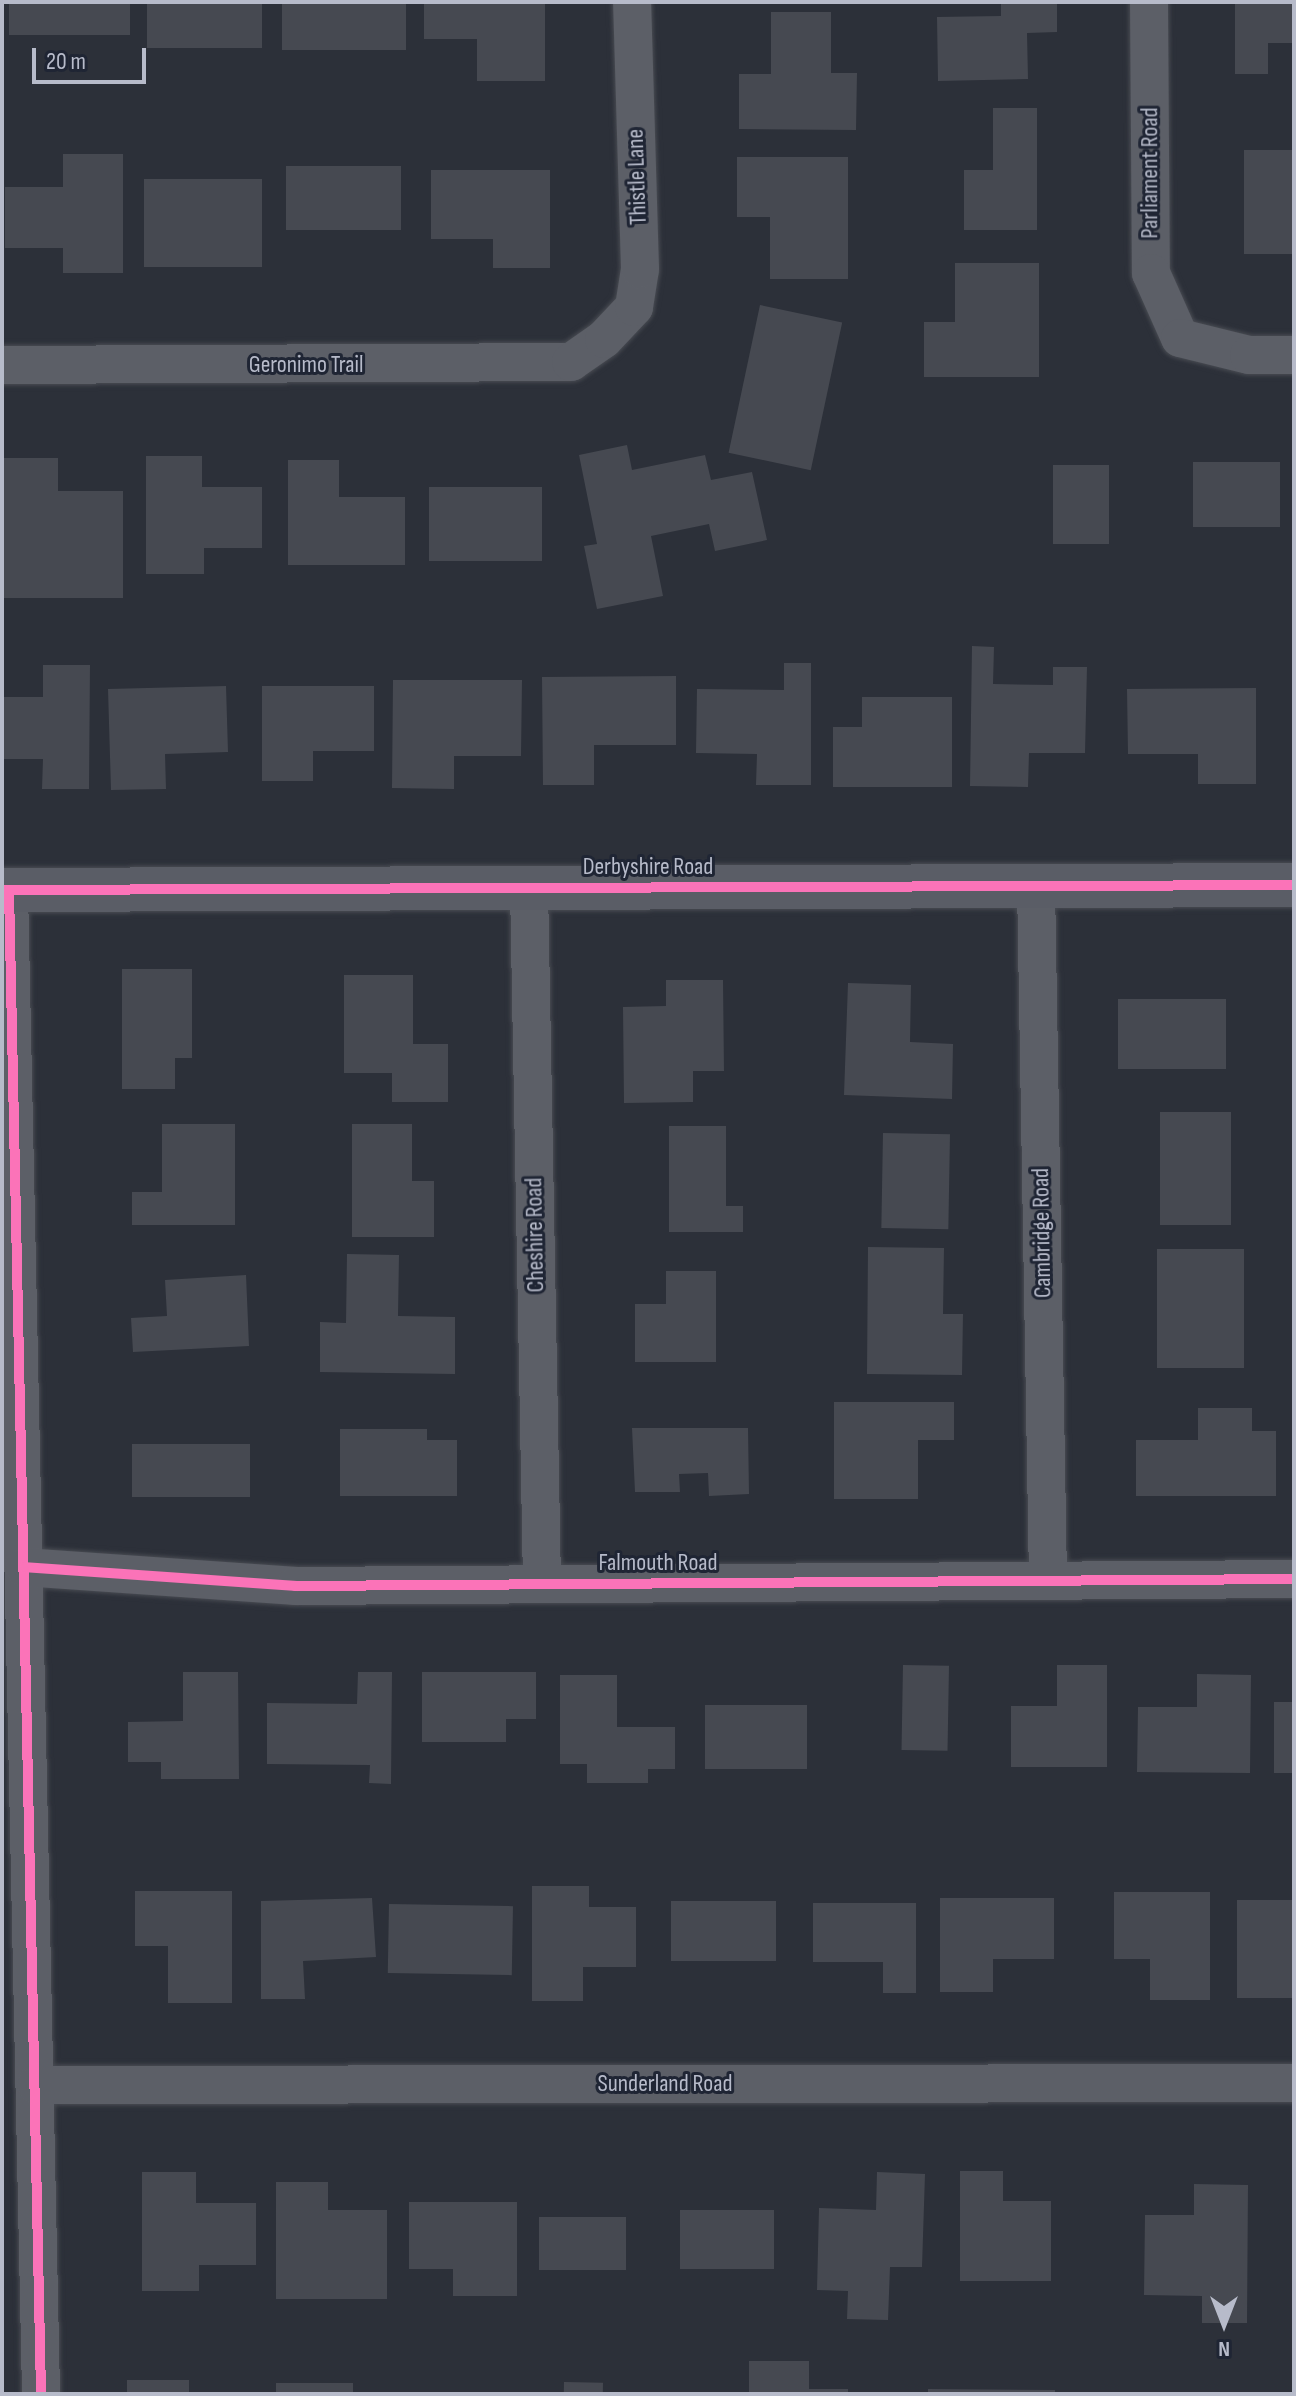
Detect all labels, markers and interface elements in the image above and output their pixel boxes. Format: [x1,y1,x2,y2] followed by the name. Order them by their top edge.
[36,32,150,82] scale bar
[46,47,86,76] text: 20 m
[1136,107,1164,239] street label: Parliament Road
[621,128,653,226] street label: Thistle Lane
[249,351,363,379] street label: Geronimo Trail
[583,853,713,881] street label: Derbyshire Road
[1026,1168,1058,1298] street label: Cambridge Road
[520,1177,550,1293] street label: Cheshire Road
[598,1549,718,1577] street label: Falmouth Road
[598,2070,732,2098] street label: Sunderland Road
[1184,2284,1264,2364] north arrow
[1218,2335,1230,2362] text: N

